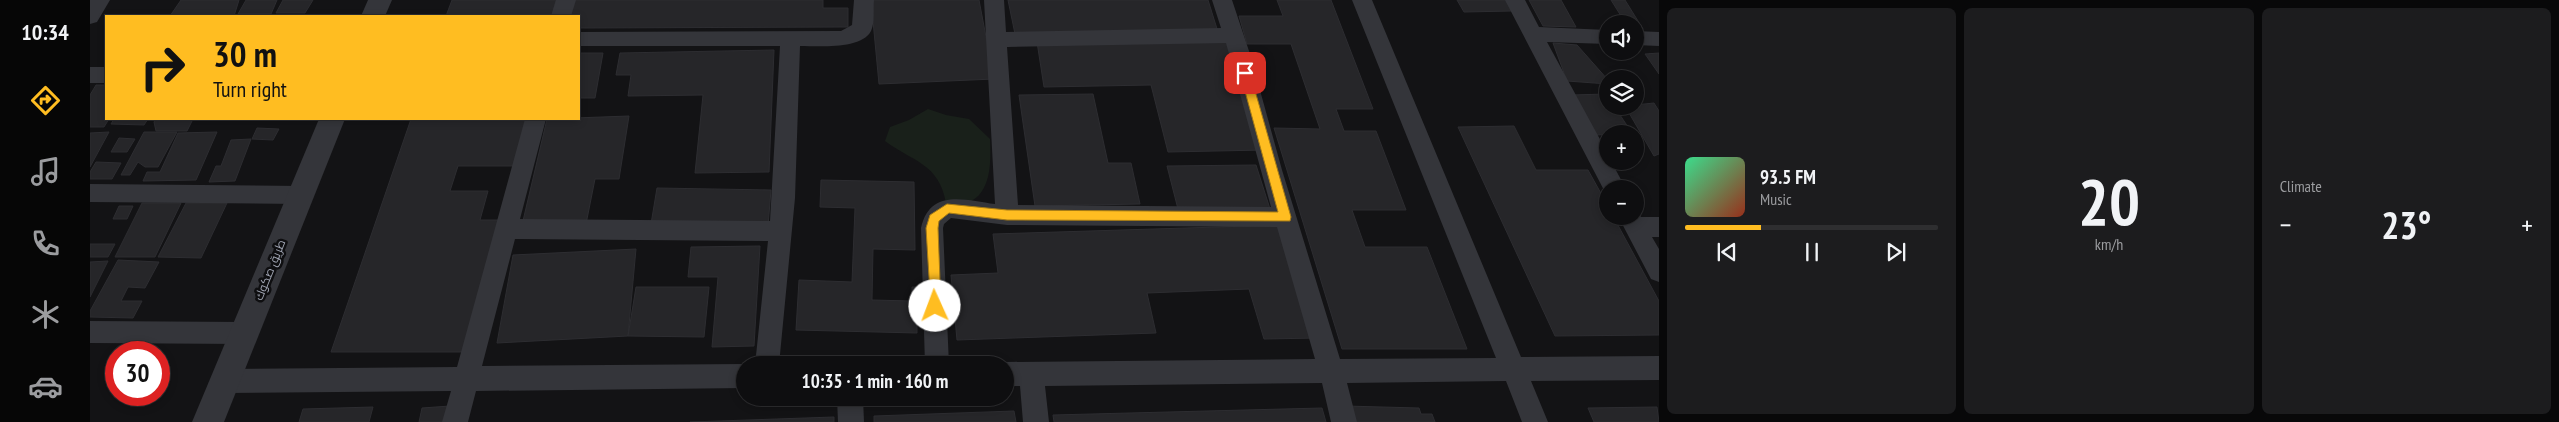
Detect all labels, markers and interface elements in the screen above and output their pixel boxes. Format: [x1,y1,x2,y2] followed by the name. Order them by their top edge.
[1599,15,1644,225] map controls
[1599,15,1644,60] button: sound
[21,18,69,46] text: 10:34
[213,31,277,77] text: 30 m
[130,35,195,100] icon: right
[1224,52,1266,94] pin
[1231,59,1259,87] icon: arrive
[1599,70,1644,115] button: layers
[213,75,287,103] text: Turn right
[28,83,63,118] icon: directions
[1599,125,1644,170] button: +
[28,154,63,189] icon: music
[2078,159,2140,243] text: 20
[1760,165,1816,189] text: 93.5 FM
[2280,176,2322,196] text: Climate
[1599,180,1644,225] button: −
[1760,189,1792,209] text: Music
[2381,200,2431,249] text: 23°
[2280,206,2291,243] text: −
[2521,206,2533,243] text: +
[28,226,63,261] icon: phone
[2095,234,2123,254] text: km/h
[251,237,289,302] street label: طريق صكوك
[1713,238,1741,266] icon: previous
[1798,238,1826,266] icon: pause
[1882,238,1910,266] icon: next
[908,279,960,331] position arrow
[28,297,63,332] icon: climate
[105,341,170,406] speed limit sign: 30
[28,369,63,404] icon: car
[802,369,948,393] text: 10:35 · 1 min · 160 m

